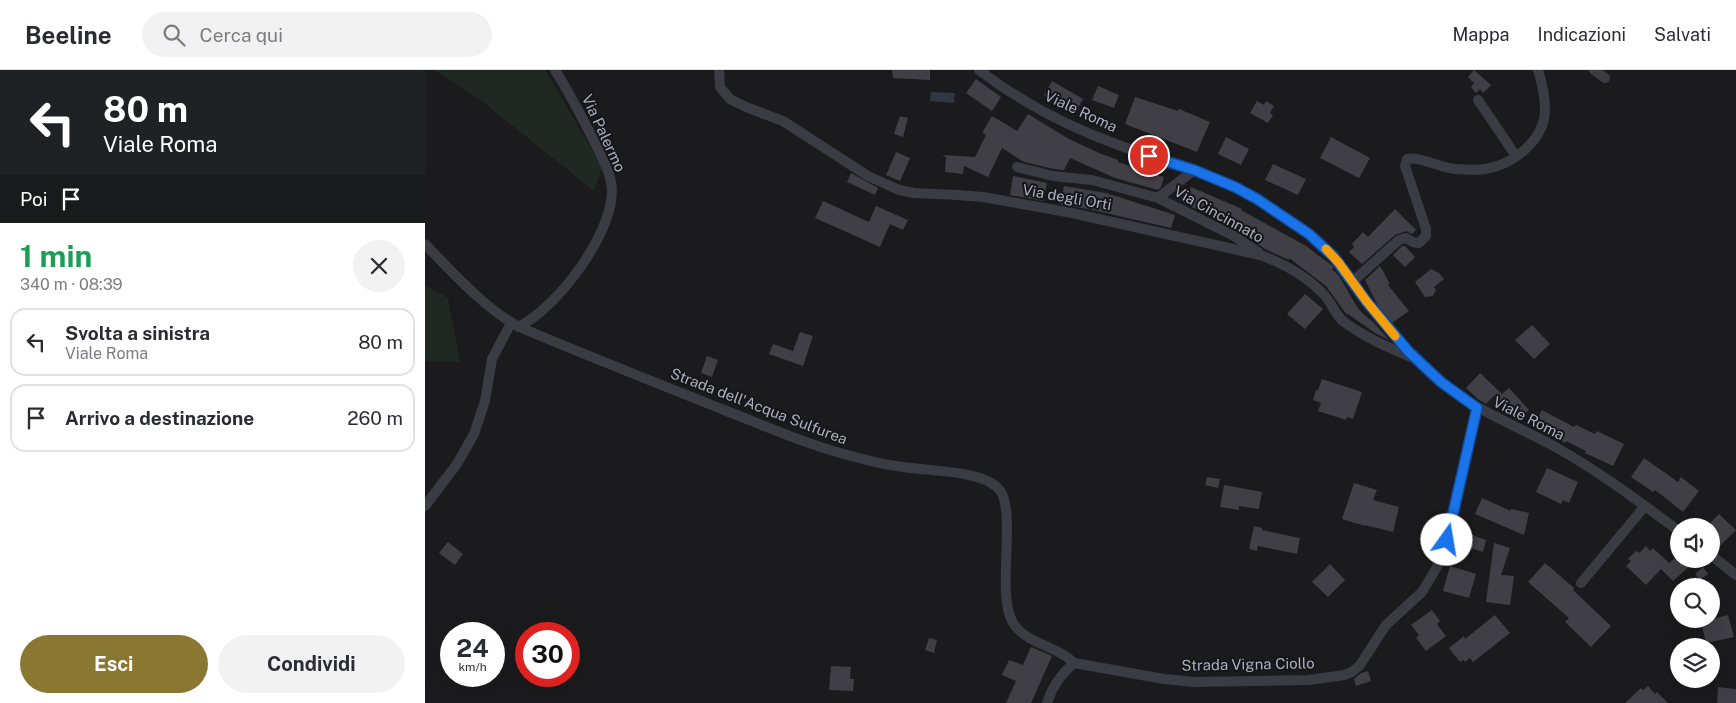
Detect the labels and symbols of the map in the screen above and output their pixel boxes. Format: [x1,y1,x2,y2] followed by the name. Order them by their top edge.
[1042,87,1120,135] street label: Viale Roma
[579,92,629,174] street label: Via Palermo
[1128,135,1170,177] pin
[1021,181,1113,213] street label: Via degli Orti
[1171,182,1267,246] street label: Via Cincinnato
[668,364,850,448] street label: Strada dell'Acqua Sulfurea
[1490,393,1568,443] street label: Viale Roma
[1420,513,1472,565] position arrow
[515,622,580,687] speed limit sign: 30
[1181,654,1315,674] street label: Strada Vigna Ciollo

